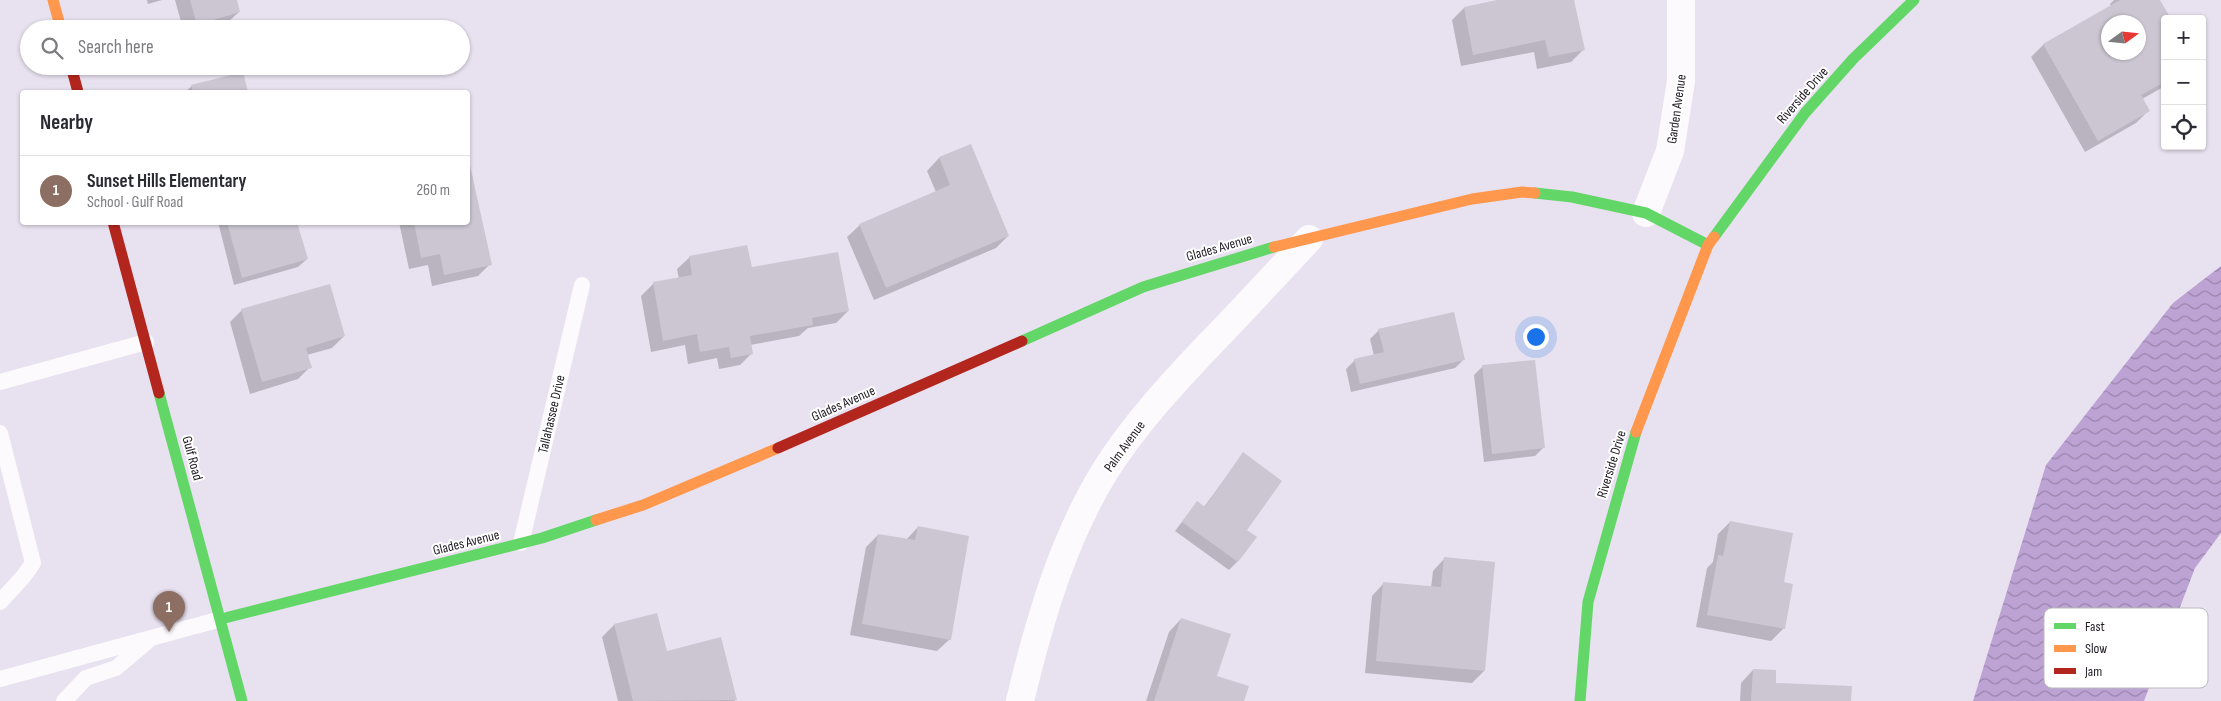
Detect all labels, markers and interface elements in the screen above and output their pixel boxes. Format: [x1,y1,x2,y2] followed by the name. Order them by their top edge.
[2101,15,2146,60] north arrow
[2161,15,2206,150] map controls
[2161,15,2206,60] button: +
[20,20,470,75] search box
[38,34,66,62] icon: search
[78,36,154,59] text: Search here
[2161,60,2206,105] button: −
[1773,63,1832,127] street label: Riverside Drive
[1663,73,1690,145] street label: Garden Avenue
[2161,105,2206,150] button: locate
[40,110,93,135] text: Nearby
[87,170,246,193] text: Sunset Hills Elementary
[53,181,59,200] text: 1
[416,181,450,200] text: 260 m
[87,193,183,212] text: School · Gulf Road
[1184,230,1254,265] street label: Glades Avenue
[1523,324,1549,350] your location
[534,373,569,455] street label: Tallahassee Drive
[809,382,878,425] street label: Glades Avenue
[1100,417,1149,475] street label: Palm Avenue
[1593,428,1630,500] street label: Riverside Drive
[178,434,207,482] street label: Gulf Road
[431,526,501,559] street label: Glades Avenue
[153,591,185,632] pin: 1
[2044,608,2208,688] legend
[2085,618,2105,635] text: Fast
[2085,640,2107,657] text: Slow
[2084,663,2102,680] text: Jam

